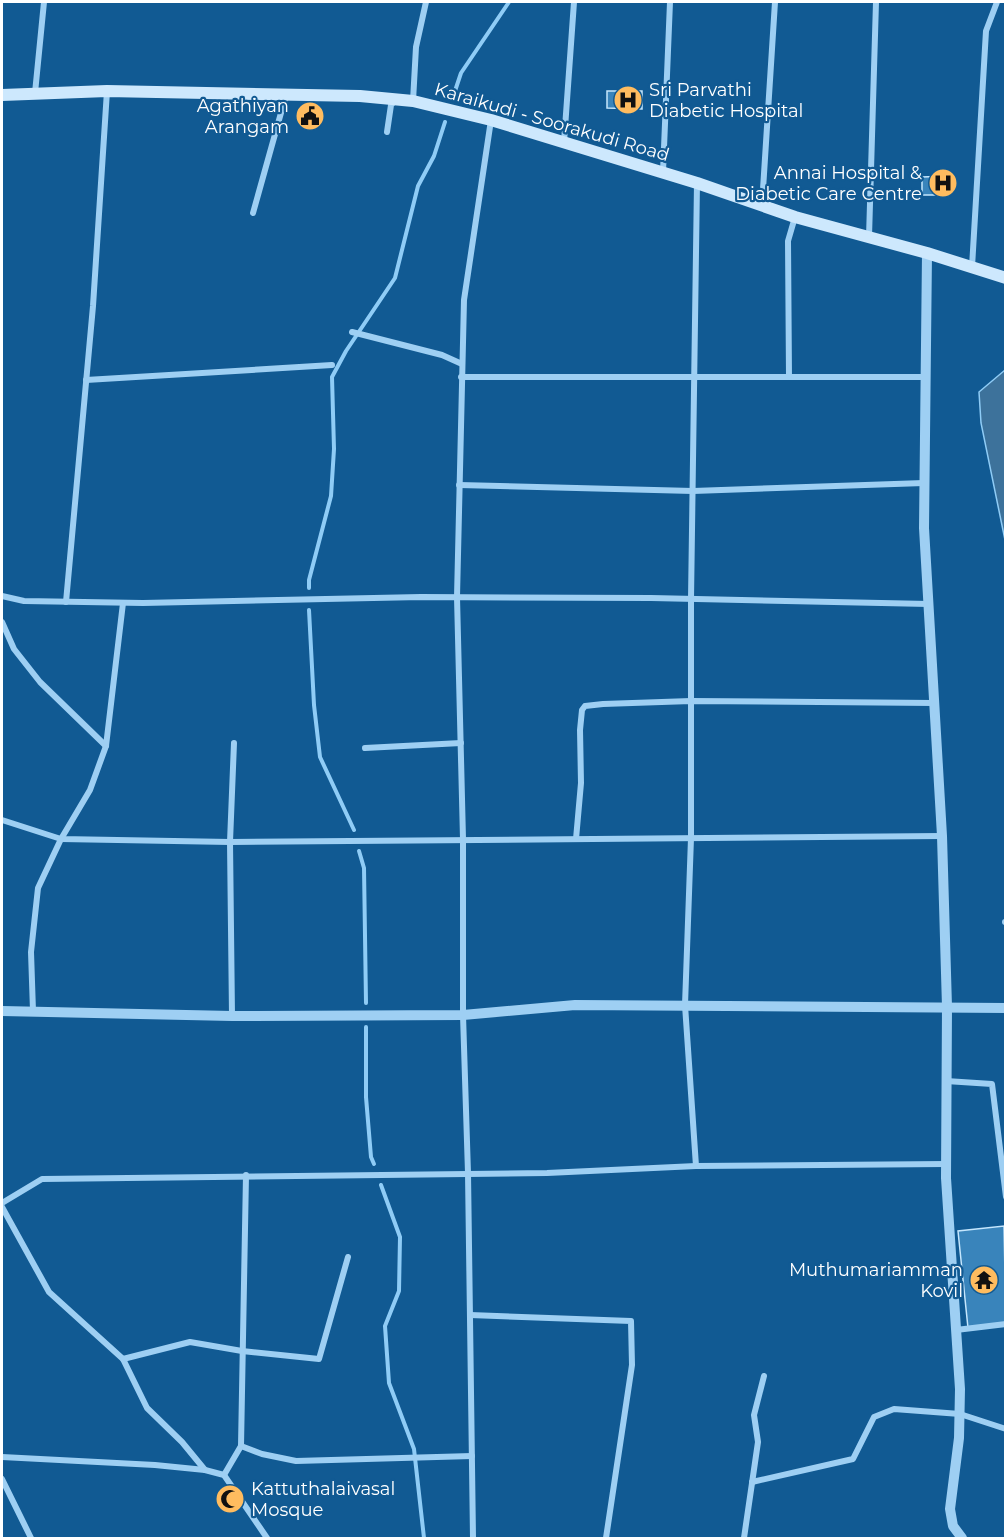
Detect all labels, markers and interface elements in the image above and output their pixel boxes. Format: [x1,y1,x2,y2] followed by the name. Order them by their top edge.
[432,78,672,166] street label: Karaikudi - Soorakudi Road
[649,79,803,122] place label: Sri Parvathi Diabetic Hospital
[612,84,644,116] hospital icon: Sri Parvathi Diabetic Hospital
[197,95,289,138] place label: Agathiyan Arangam
[294,100,326,132] public building icon: Agathiyan Arangam
[735,162,922,205] place label: Annai Hospital & Diabetic Care Centre
[927,167,959,199] hospital icon: Annai Hospital & Diabetic Care Centre
[789,1259,963,1302] place label: Muthumariamman Kovil
[968,1264,1000,1296] temple icon: Muthumariamman Kovil
[251,1478,395,1521] place label: Kattuthalaivasal Mosque
[214,1483,246,1515] mosque icon: Kattuthalaivasal Mosque

